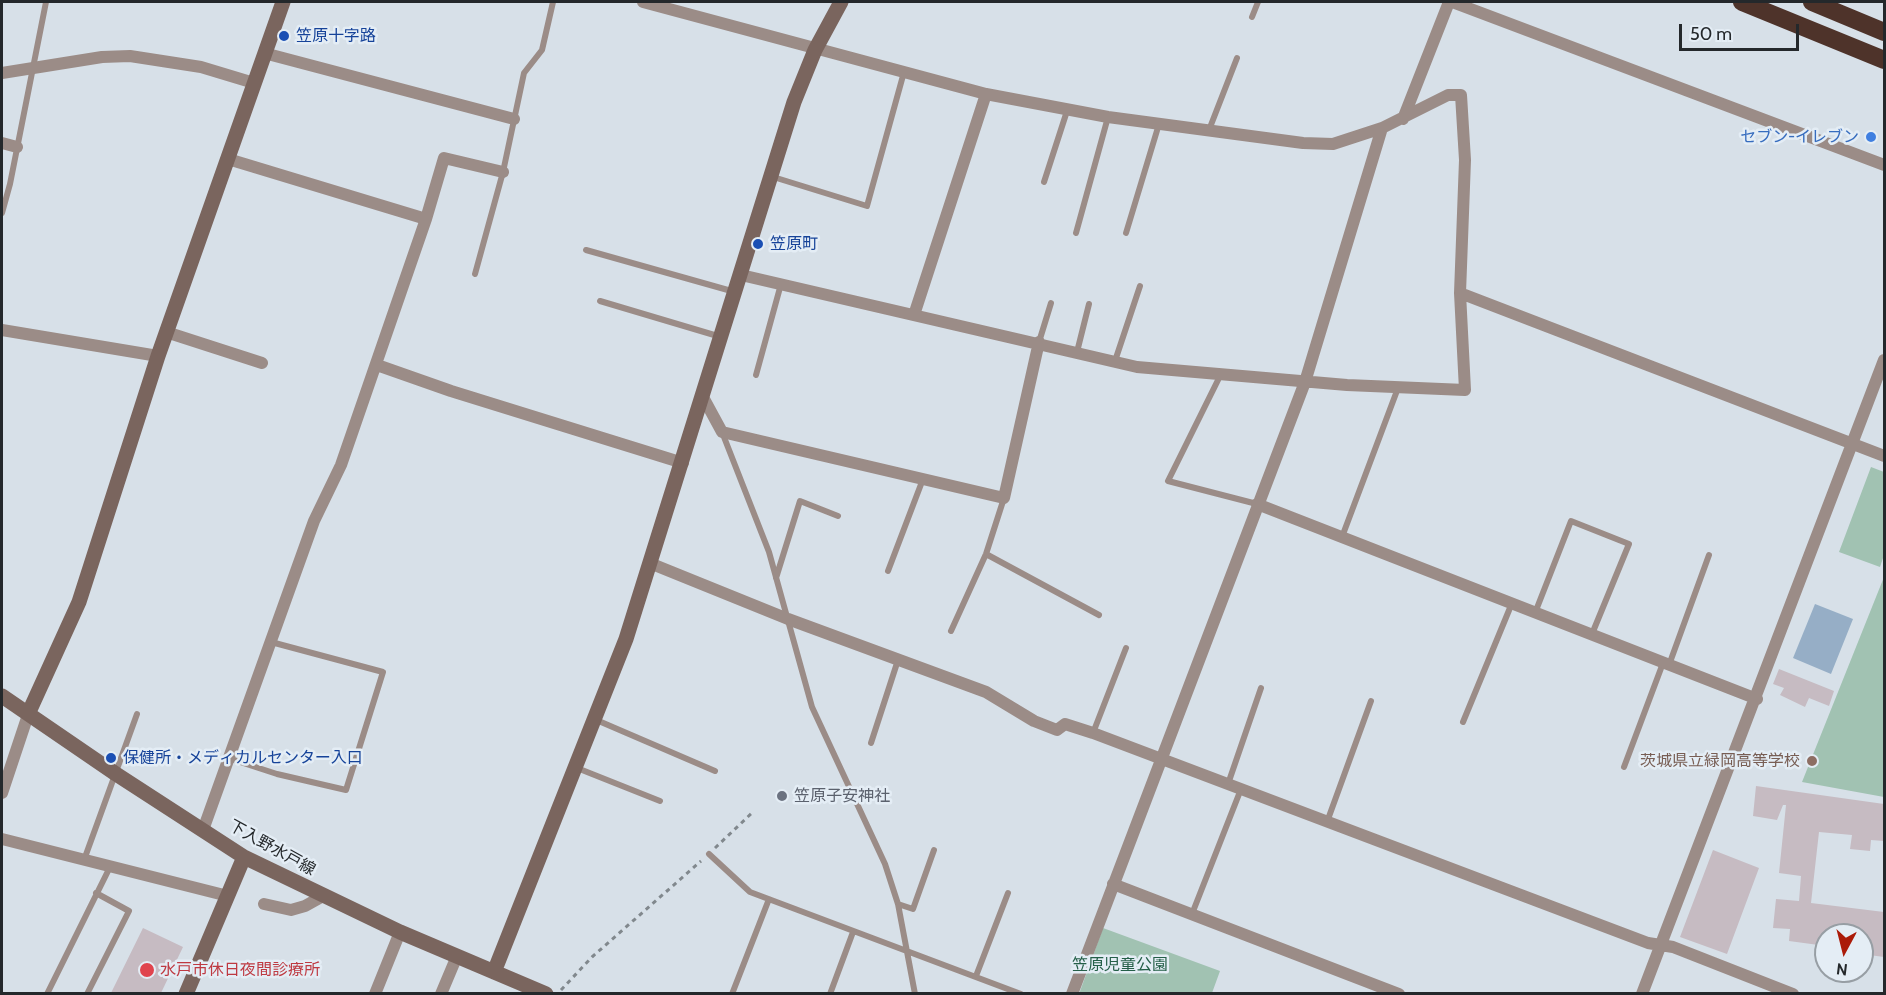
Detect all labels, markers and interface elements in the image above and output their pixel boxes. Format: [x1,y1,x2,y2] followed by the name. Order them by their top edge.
[1682,12,1802,50] scale bar
[1690,23,1732,45] text: 50 m
[296,26,376,46] place label: 笠原十字路
[277,29,291,43] marker: 笠原十字路
[1740,127,1859,147] place label: セブン-イレブン
[1864,130,1878,144] marker: セブン-イレブン
[770,234,818,254] place label: 笠原町
[751,237,765,251] marker: 笠原町
[123,748,363,768] place label: 保健所・メディカルセンター入口
[104,751,118,765] marker: 保健所・メディカルセンター入口
[1640,751,1800,771] place label: 茨城県立緑岡高等学校
[1805,754,1819,768] marker: 茨城県立緑岡高等学校
[794,786,890,806] place label: 笠原子安神社
[775,789,789,803] marker: 笠原子安神社
[225,816,319,880] street label: 下入野水戸線
[1814,923,1874,983] north arrow
[1072,955,1168,975] park label: 笠原児童公園
[1835,959,1849,979] text: N
[160,960,320,980] place label: 水戸市休日夜間診療所
[138,961,156,979] marker: 水戸市休日夜間診療所

